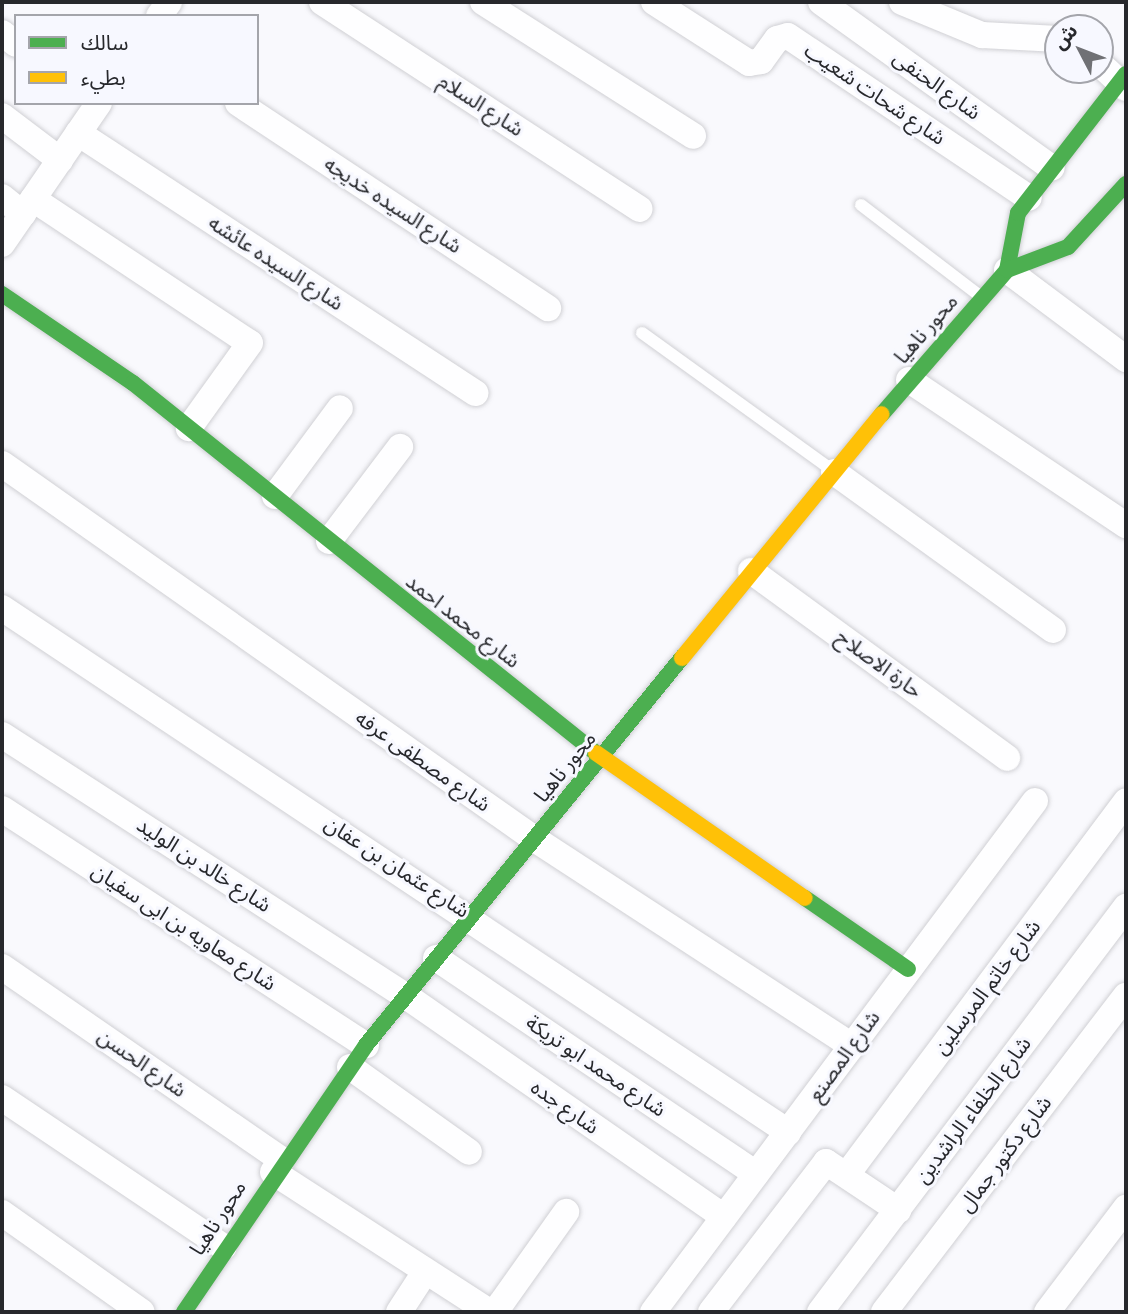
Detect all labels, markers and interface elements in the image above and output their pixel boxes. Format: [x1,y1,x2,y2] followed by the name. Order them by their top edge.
[14,14,259,105] legend
[1044,14,1114,84] north arrow
[1047,19,1083,54] text: ش
[81,29,128,56] text: سالك
[800,37,950,151] street label: شارع شحات شعيب
[888,45,986,125] street label: شارع الحنفى
[81,64,126,91] text: بطيء
[434,68,528,142] street label: شارع السلام
[319,151,467,259] street label: شارع السيده خديجه
[204,210,348,316] street label: شارع السيده عائشه
[889,289,963,369] street label: محور ناهيا
[401,569,525,673] street label: شارع محمد احمد
[831,624,927,704] street label: حارة الاصلاح
[350,705,496,817] street label: شارع مصطفى عرفه
[529,726,601,808] street label: محور ناهيا
[320,811,474,923] street label: شارع عثمان بن عفان
[132,812,276,918] street label: شارع خالد بن الوليد
[87,858,281,996] street label: شارع معاويه بن ابى سفيان
[928,914,1046,1060] street label: شارع خاتم المرسلين
[803,1006,885,1106] street label: شارع المصنع
[521,1010,671,1122] street label: شارع محمد ابو تريكة
[93,1023,191,1103] street label: شارع الحسن
[909,1031,1037,1189] street label: شارع الخلفاء الراشدين
[526,1074,604,1140] street label: شارع جده
[953,1091,1057,1217] street label: شارع دكتور جمال
[184,1176,252,1260] street label: محور ناهيا

